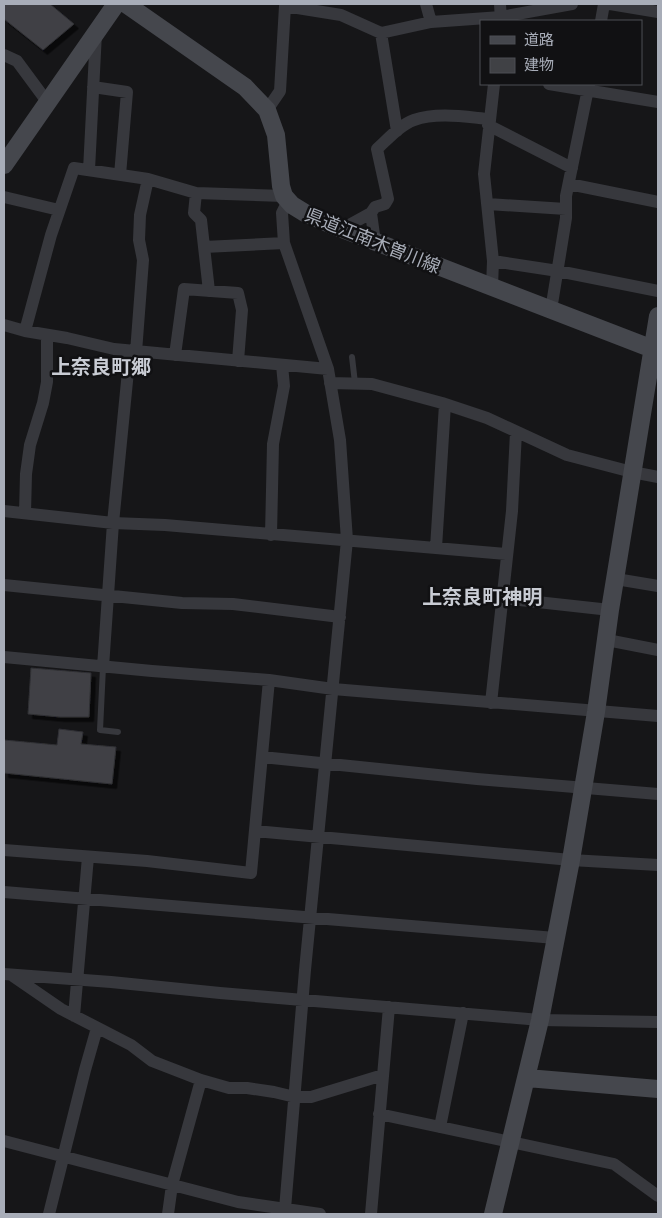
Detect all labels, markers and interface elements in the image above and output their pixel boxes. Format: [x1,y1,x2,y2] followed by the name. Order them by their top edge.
[480,20,642,85] legend
[524,30,554,48] text: 道路
[524,55,554,73] text: 建物
[302,203,444,277] street label: 県道江南木曽川線
[51,354,151,378] district label: 上奈良町郷
[422,584,542,608] district label: 上奈良町神明

